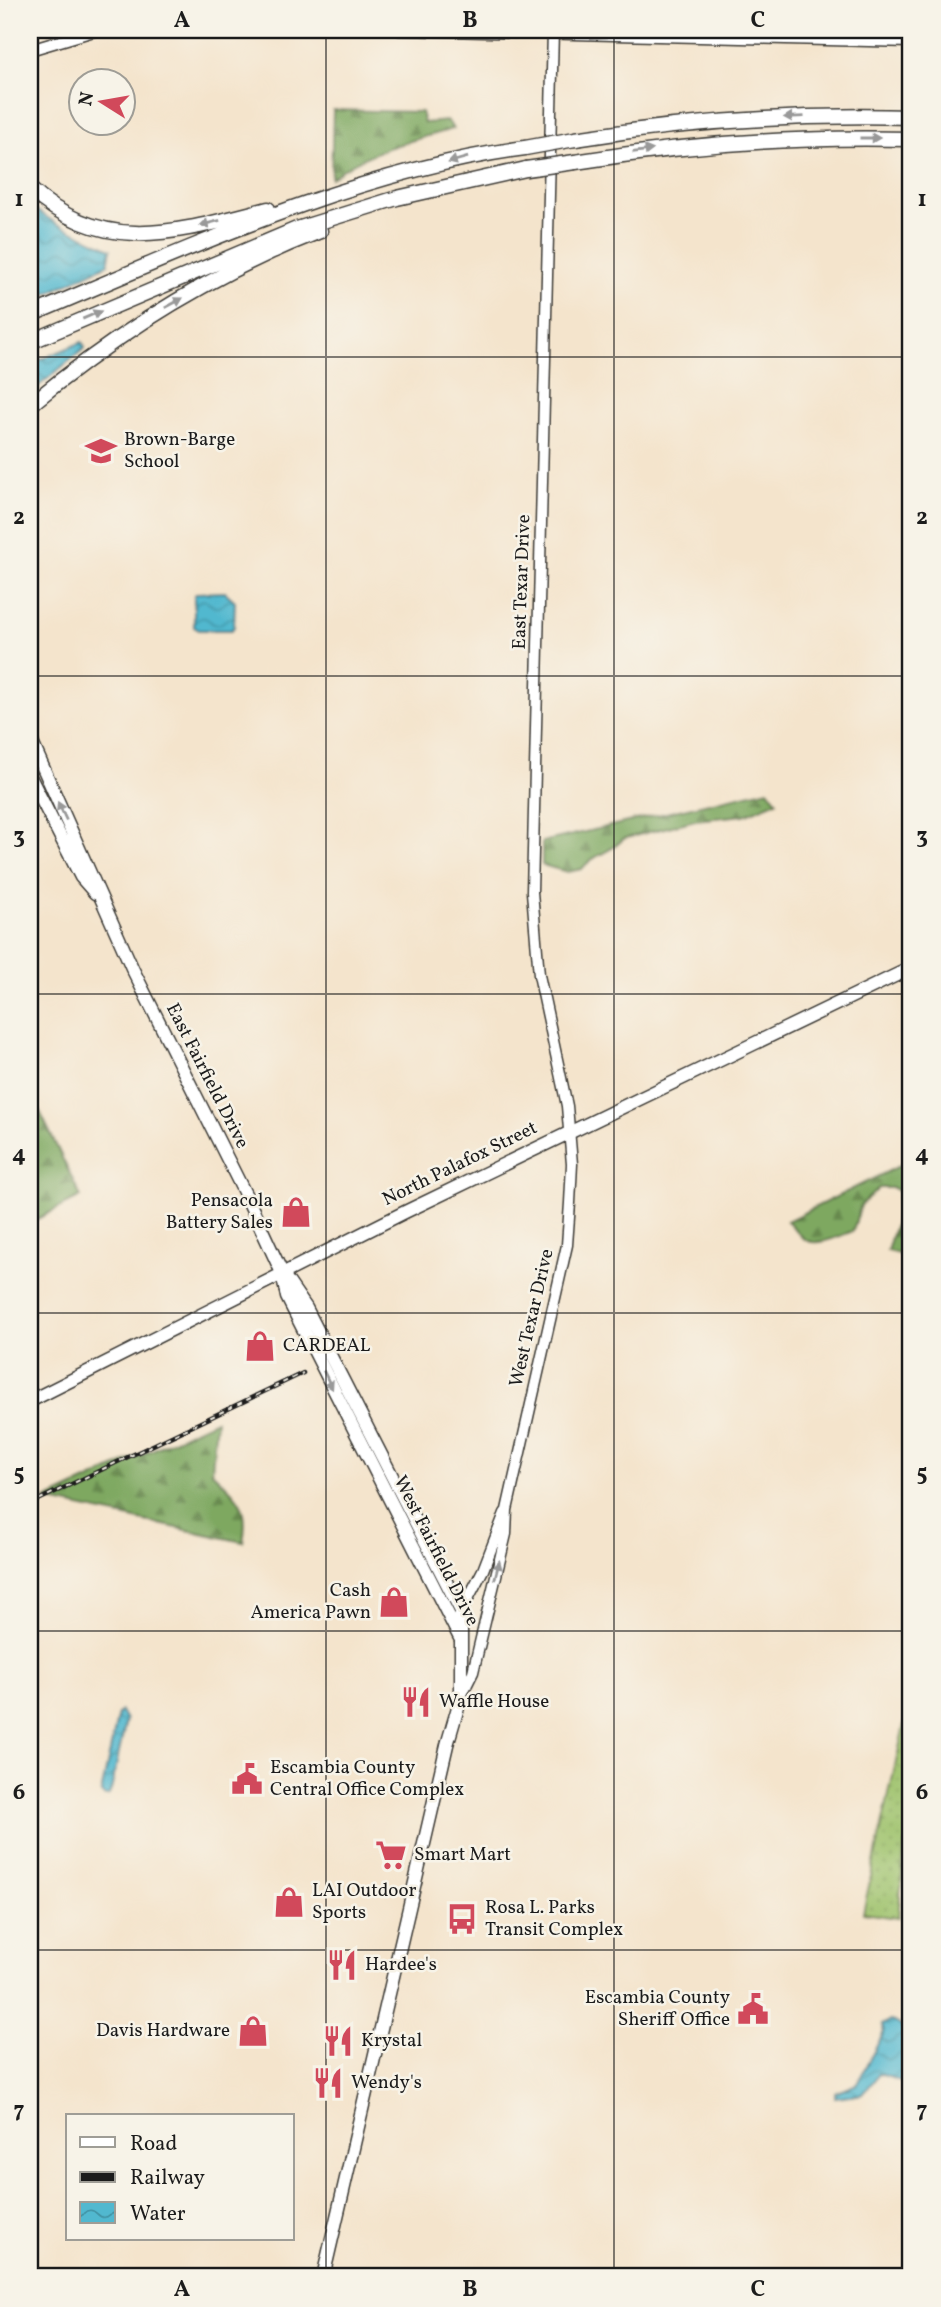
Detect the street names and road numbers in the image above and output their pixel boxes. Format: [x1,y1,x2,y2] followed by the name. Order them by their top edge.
[507,514,537,650] street label: East Texar Drive
[159,999,255,1153] street label: East Fairfield Drive
[378,1115,542,1213] street label: North Palafox Street
[503,1246,561,1390] street label: West Texar Drive
[387,1471,485,1631] street label: West Fairfield Drive

